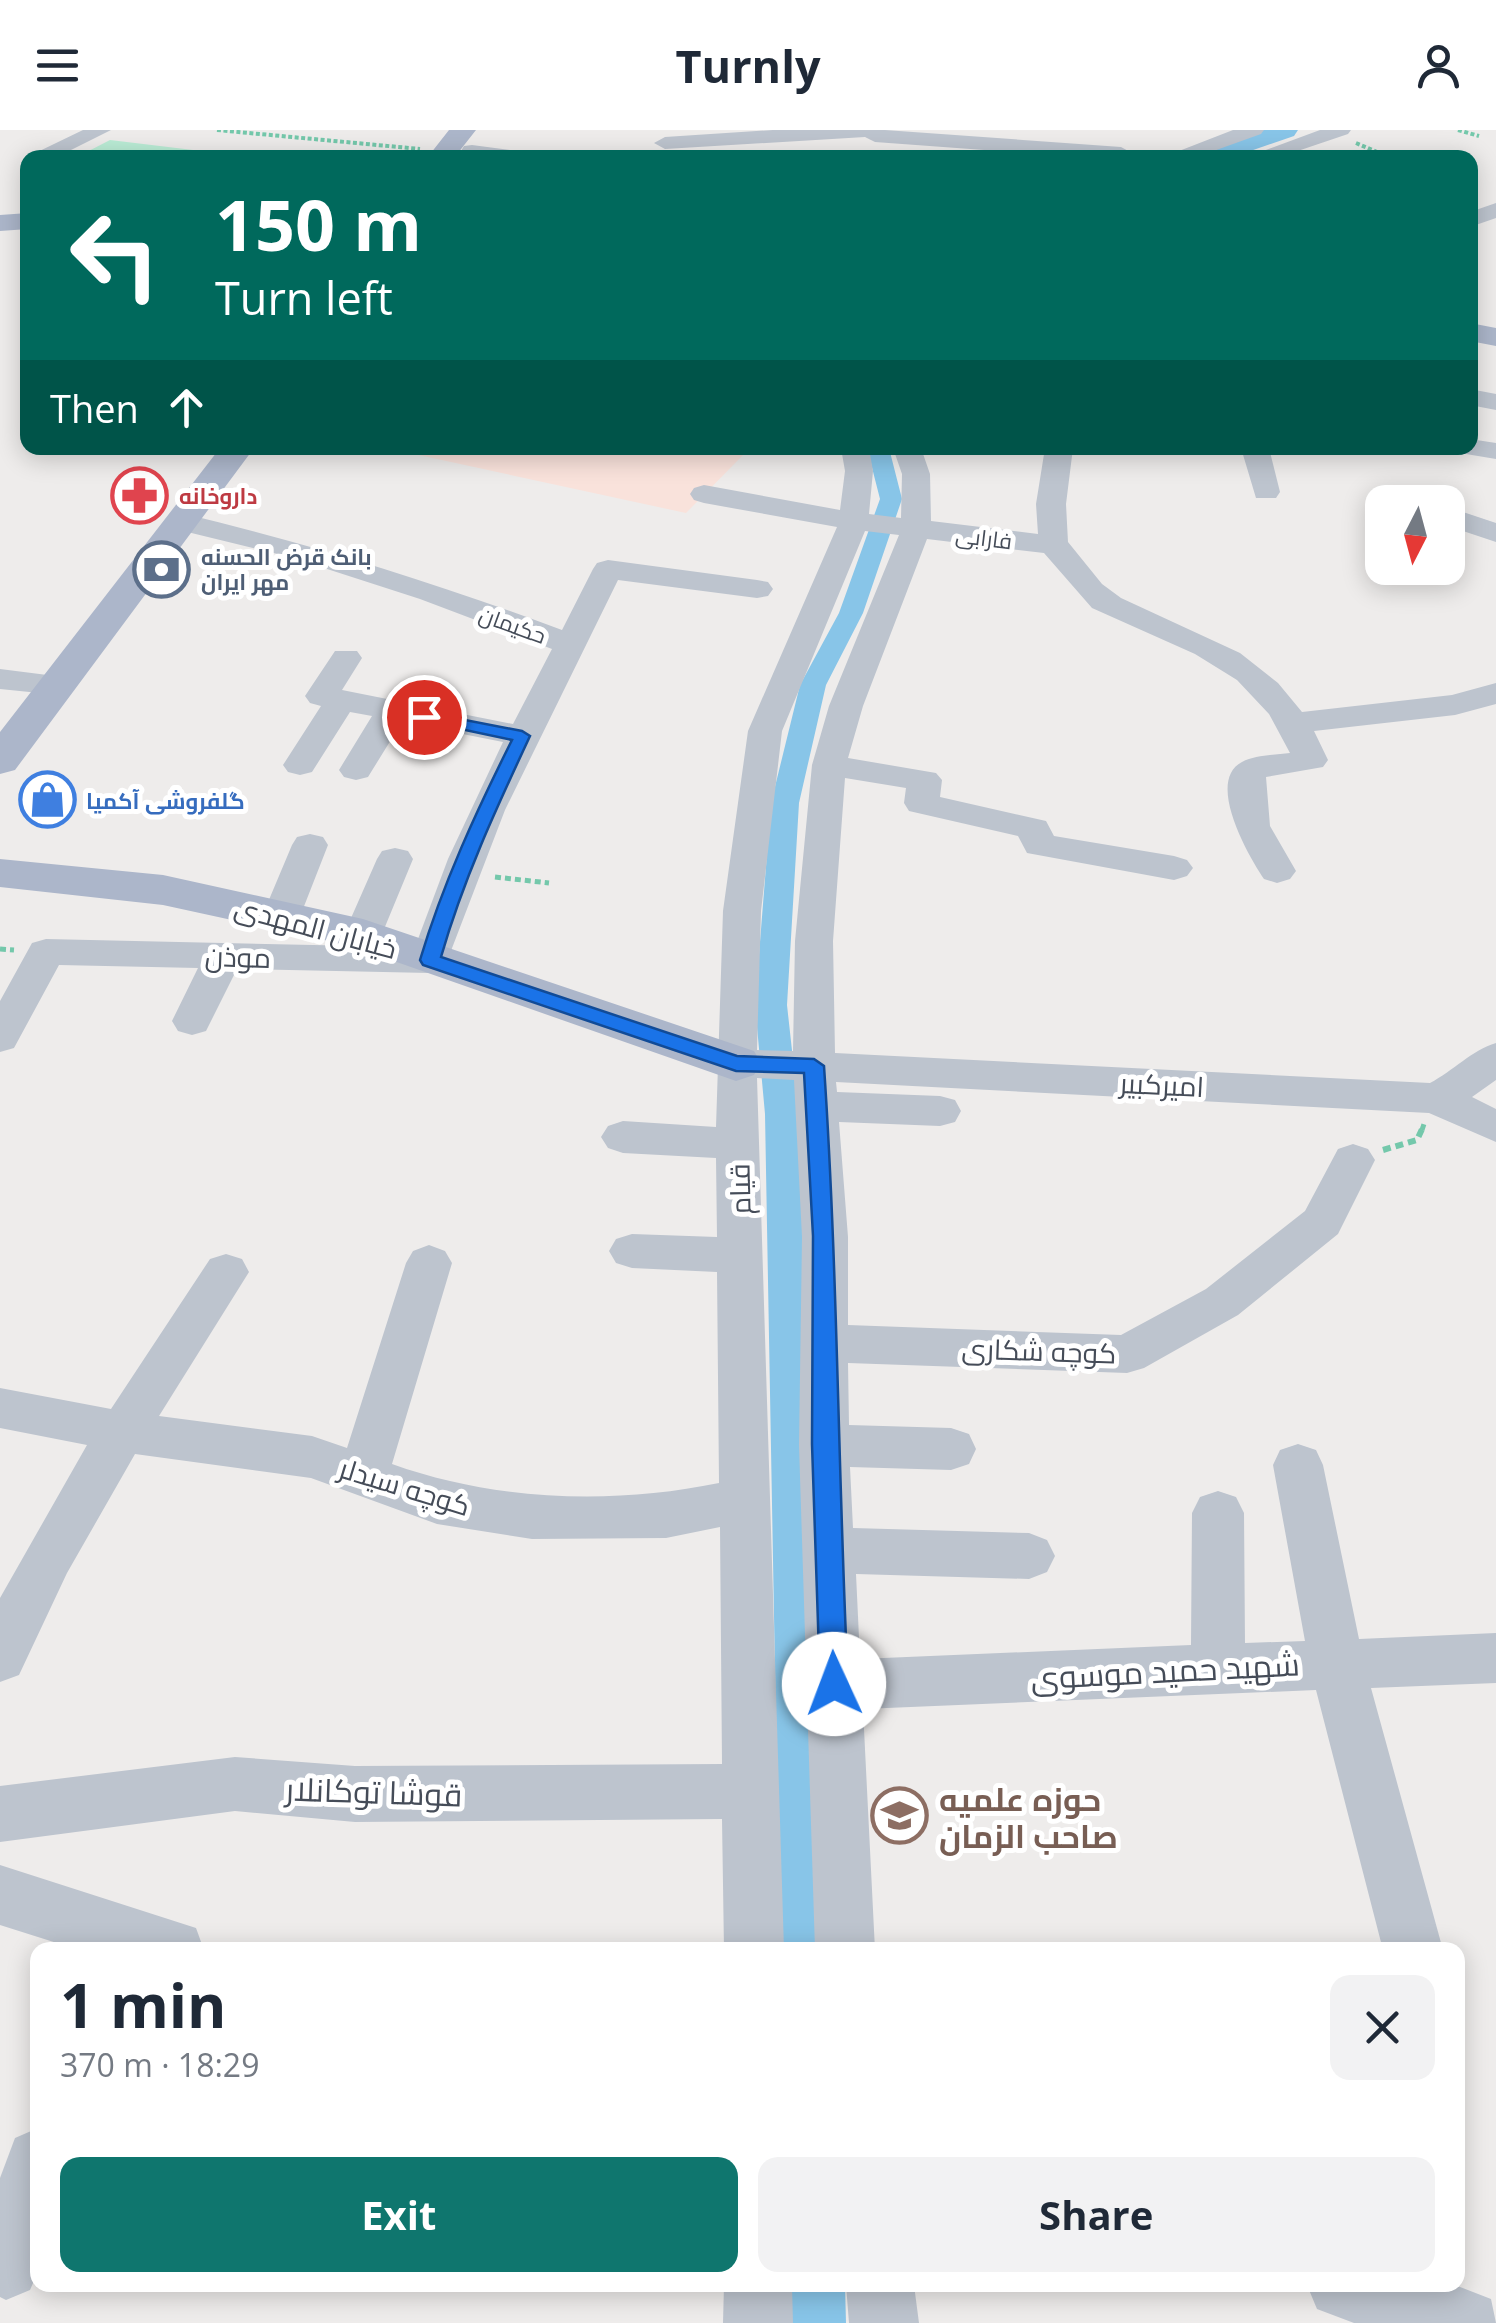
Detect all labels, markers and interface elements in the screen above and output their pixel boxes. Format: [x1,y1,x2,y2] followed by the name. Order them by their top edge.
[676,35,820,96] text: Turnly
[30,38,85,93] icon: menu
[1411,38,1466,93] icon: person
[215,176,422,272] text: 150 m
[50,190,180,320] icon: left
[215,267,393,328] text: Turn left
[159,380,214,435] icon: ahead
[50,382,139,434] text: Then
[110,465,170,525] pharmacy icon: داروخانه
[179,480,257,510] place label: داروخانه
[1365,485,1465,585] north arrow
[1365,485,1465,585] map controls
[954,519,1014,555] street label: فارابی
[132,539,192,599] bank icon: بانک قرض الحسنه مهر ایران
[201,541,372,596] place label: بانک قرض الحسنه مهر ایران
[475,598,551,650] street label: حکیمان
[382,675,467,760] pin
[397,690,452,745] icon: arrive
[17,770,77,830] shop icon: گلفروشی آکمیا
[86,785,245,815] place label: گلفروشی آکمیا
[231,887,401,967] street label: خیابان المهدی
[204,936,272,976] street label: موذن
[1117,1063,1205,1105] street label: امیرکبیر
[720,1163,760,1215] street label: قیام
[961,1328,1117,1373] street label: کوچه شکاری
[333,1447,475,1525] street label: کوچه سیدلر
[782,1632,886,1736] position arrow
[1029,1641,1301,1699] street label: شهید حمید موسوی
[283,1766,463,1816] street label: قوشا توکانلار
[939,1777,1118,1857] place label: حوزه علمیه صاحب الزمان
[870,1786,930,1846] school or university icon: حوزه علمیه صاحب الزمان
[60,1964,227,2046] text: 1 min
[1330,1975,1435,2080] button: close
[60,2043,259,2086] text: 370 m · 18:29
[60,2157,738,2272] button: Exit
[758,2157,1435,2272] button: Share

